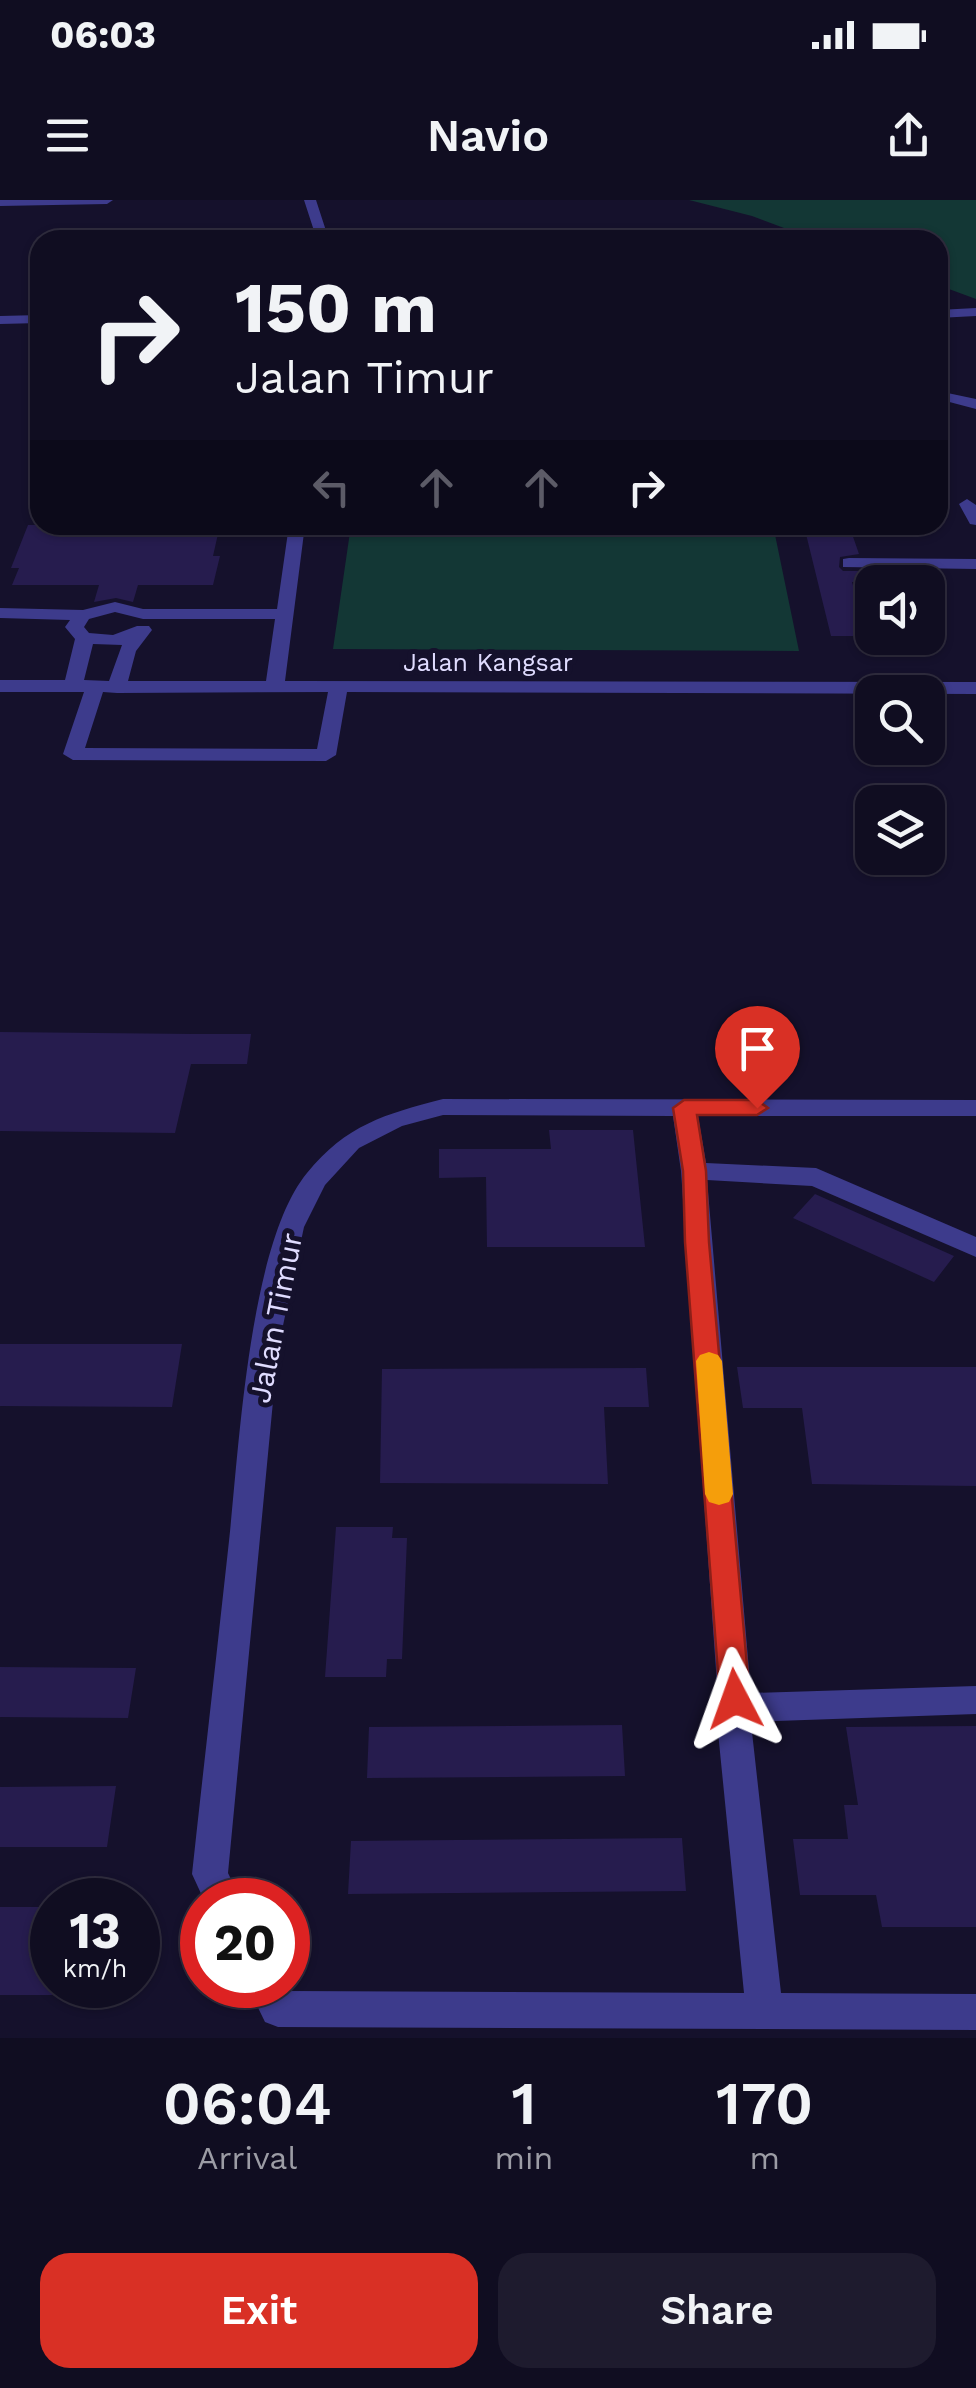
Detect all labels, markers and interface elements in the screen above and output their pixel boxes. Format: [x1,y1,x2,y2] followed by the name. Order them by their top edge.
[50,13,156,57] text: 06:03
[40,108,95,163] icon: menu
[881,108,936,163] icon: share
[427,109,549,162] text: Navio
[235,267,437,349] text: 150 m
[70,270,200,400] icon: right
[235,351,494,404] text: Jalan Timur
[304,460,359,515] icon: left
[409,460,464,515] icon: ahead
[514,460,569,515] icon: ahead
[619,460,674,515] icon: right
[855,565,945,875] map controls
[855,565,945,655] button: sound
[403,648,573,677] street label: Jalan Kangsar
[855,675,945,765] button: search
[855,785,945,875] button: layers
[715,1006,800,1109] pin
[730,1021,785,1076] icon: arrive
[242,1230,309,1406] street label: Jalan Timur
[683,1647,787,1751] position arrow
[180,1878,310,2008] speed limit sign: 20
[69,1901,121,1960] text: 13
[63,1954,127,1983] text: km/h
[163,2068,332,2139] text: 06:04
[511,2068,536,2139] text: 1
[716,2068,813,2139] text: 170
[197,2139,297,2177] text: Arrival
[495,2139,553,2177] text: min
[749,2139,780,2177] text: m
[40,2253,478,2368] button: Exit
[498,2253,936,2368] button: Share

